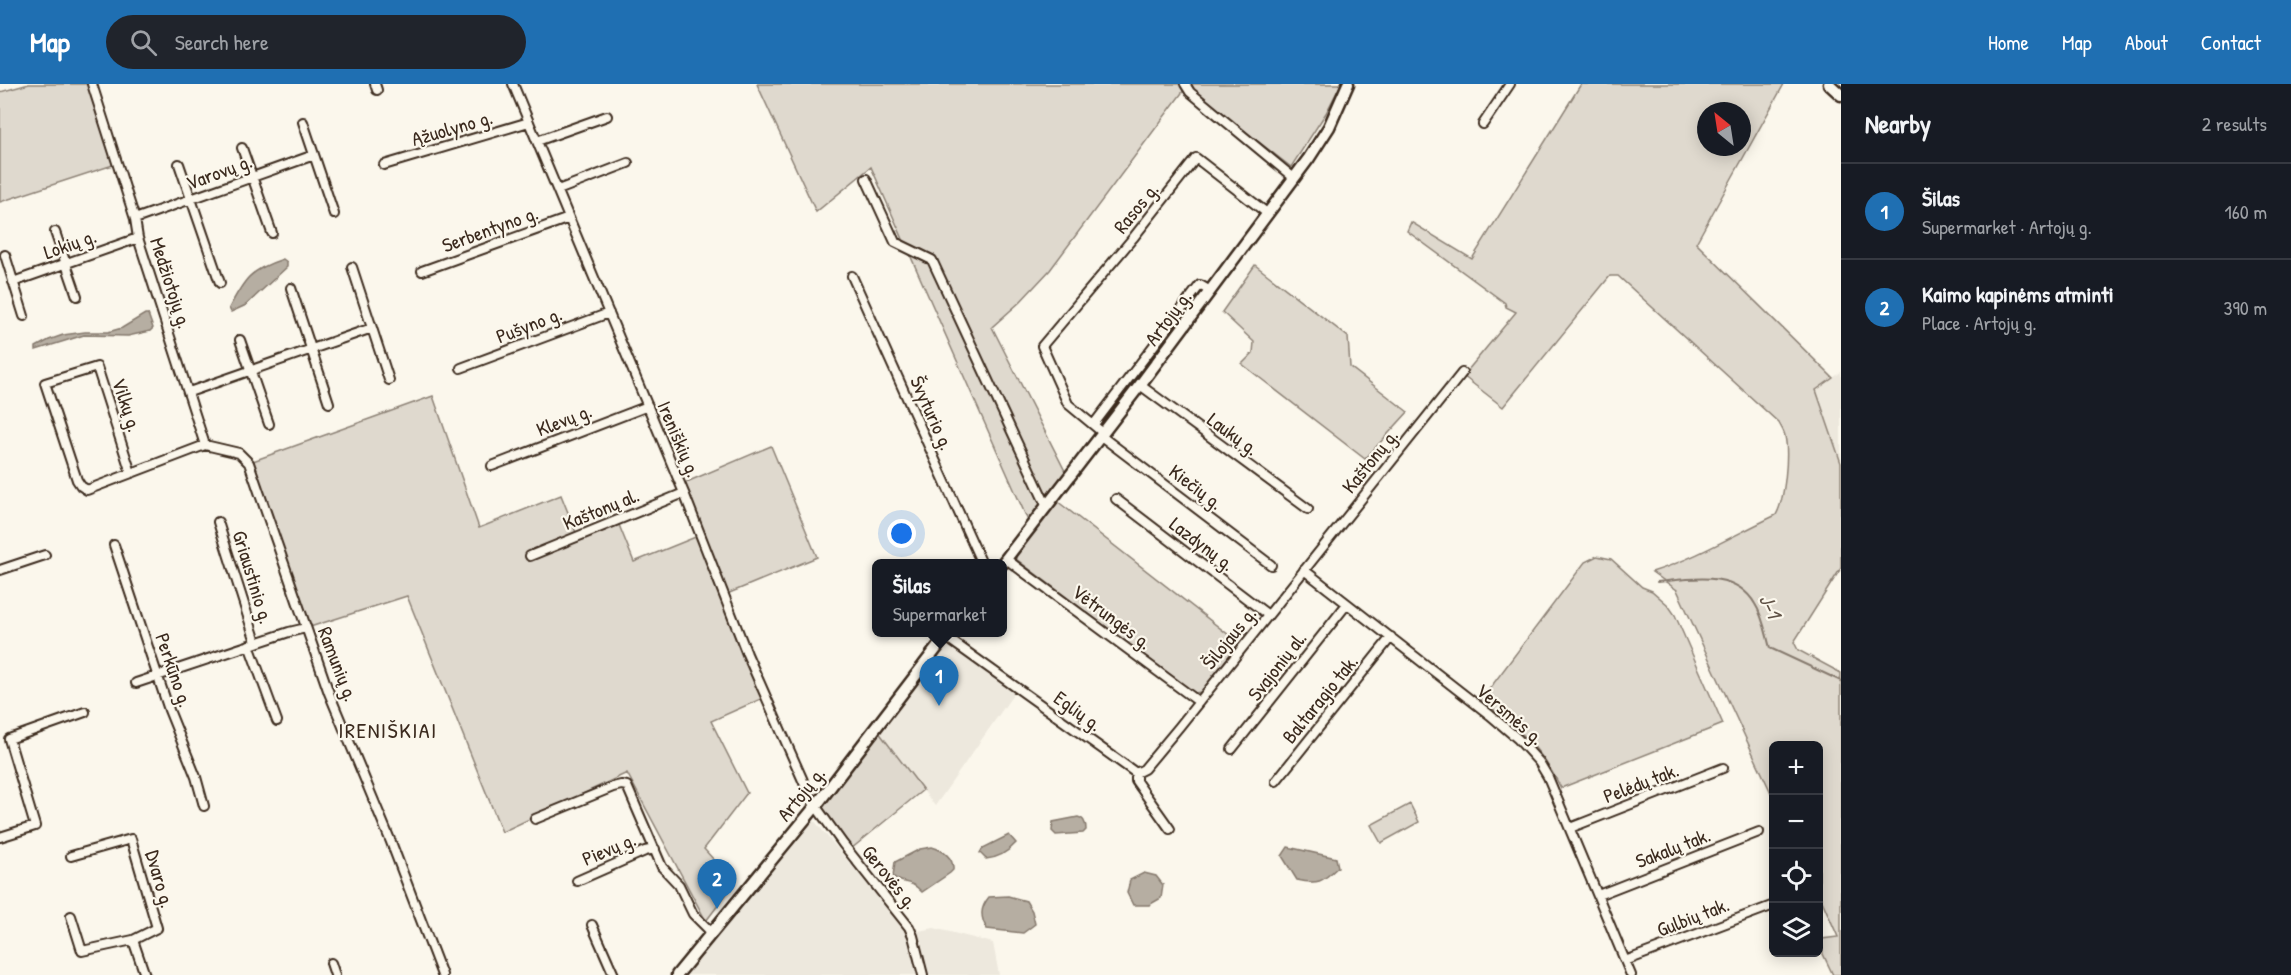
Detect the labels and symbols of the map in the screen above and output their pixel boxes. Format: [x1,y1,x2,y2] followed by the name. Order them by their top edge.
[1697,102,1751,156] north arrow
[408,103,495,152] street label: Ąžuolyno g.
[182,147,256,196] street label: Varovų g.
[1107,177,1164,239] street label: Rasos g.
[438,199,542,258] street label: Serbentyno g.
[40,222,100,265] street label: Lokių g.
[144,234,199,332] street label: Medžiotojų g.
[1138,284,1197,351] street label: Artojų g.
[492,300,566,349] street label: Pušyno g.
[904,371,961,454] street label: Švyturio g.
[106,374,149,435] street label: Vilkų g.
[532,397,596,442] street label: Klevų g.
[651,397,708,481] street label: Ireniškių g.
[1202,406,1264,461] street label: Laukų g.
[1335,423,1404,499] street label: Kaštonų g.
[1164,457,1229,516] street label: Kiečių g.
[559,481,643,536] street label: Kaštonų al.
[1164,510,1240,577] street label: Lazdynų g.
[887,519,916,548] your location
[227,527,280,627] street label: Griaustinio g.
[1067,578,1158,655] street label: Vėtrungės g.
[1752,589,1790,626] water label: J-1
[1195,601,1262,675] street label: Šilojaus g.
[312,623,365,705] street label: Ramunių g.
[1241,625,1312,706] street label: Svajonių al.
[149,629,200,710] street label: Perkūno g.
[1275,649,1364,749] street label: Baltaragio tak.
[920,656,958,706] pin: 1
[1471,677,1550,751] street label: Versmės g.
[1049,684,1108,737] street label: Eglių g.
[338,715,438,745] district label: IRENIŠKIAI
[1599,756,1682,809] street label: Pelėdų tak.
[770,761,831,827] street label: Artojų g.
[1631,821,1714,874] street label: Sakalų tak.
[578,825,640,872] street label: Pievų g.
[856,839,924,914] street label: Gerovės g.
[139,847,182,911] street label: Dvaro g.
[698,860,736,909] pin: 2
[1653,890,1733,943] street label: Gulbių tak.

